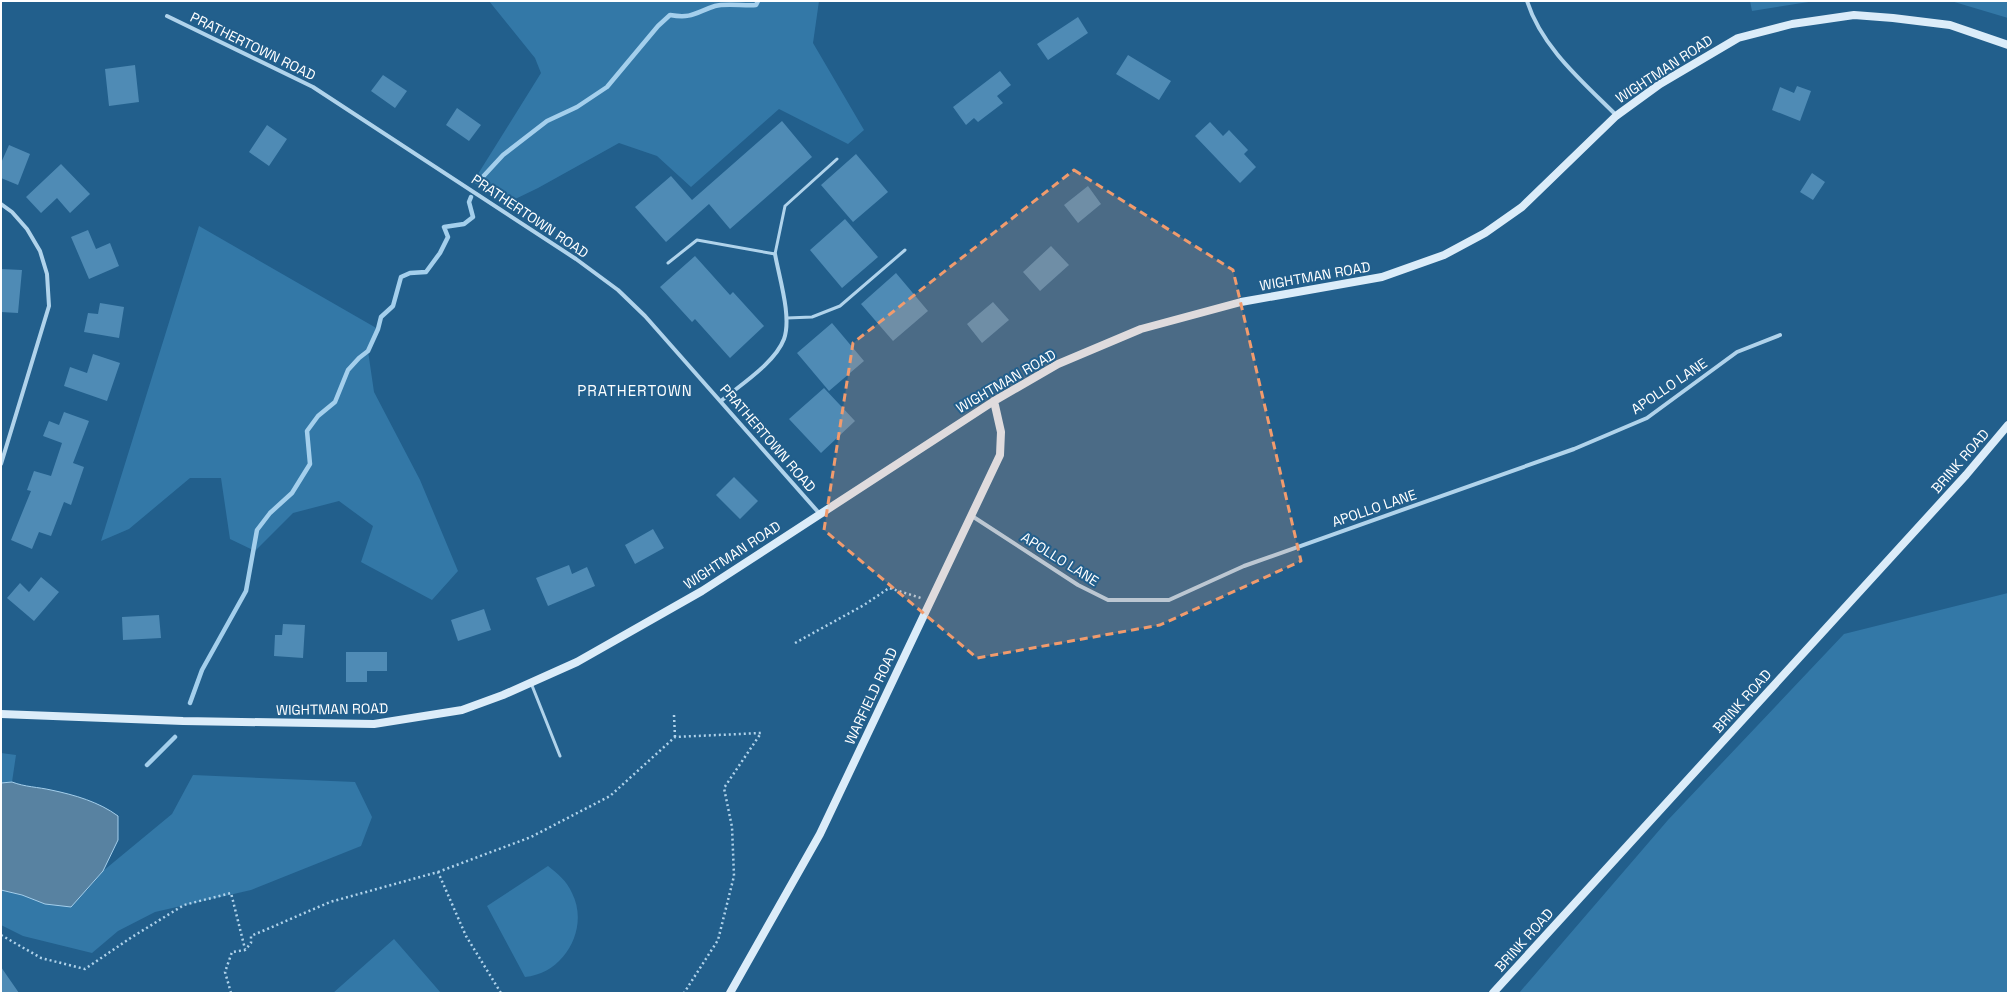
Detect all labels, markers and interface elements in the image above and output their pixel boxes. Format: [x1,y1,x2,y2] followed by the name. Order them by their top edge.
[187,8,319,84] street label: PRATHERTOWN ROAD
[1612,31,1716,107] street label: WIGHTMAN ROAD
[468,170,592,262] street label: PRATHERTOWN ROAD
[1258,257,1372,295] street label: WIGHTMAN ROAD
[953,345,1059,417] street label: WIGHTMAN ROAD
[1627,354,1711,418] street label: APOLLO LANE
[716,380,820,496] street label: PRATHERTOWN ROAD
[577,381,693,400] district label: PRATHERTOWN
[1927,425,1993,497] street label: BRINK ROAD
[1329,485,1419,531] street label: APOLLO LANE
[680,517,784,593] street label: WIGHTMAN ROAD
[1018,528,1102,590] street label: APOLLO LANE
[841,645,901,747] street label: WARFIELD ROAD
[1709,666,1775,736] street label: BRINK ROAD
[276,699,388,719] street label: WIGHTMAN ROAD
[1491,905,1557,975] street label: BRINK ROAD

